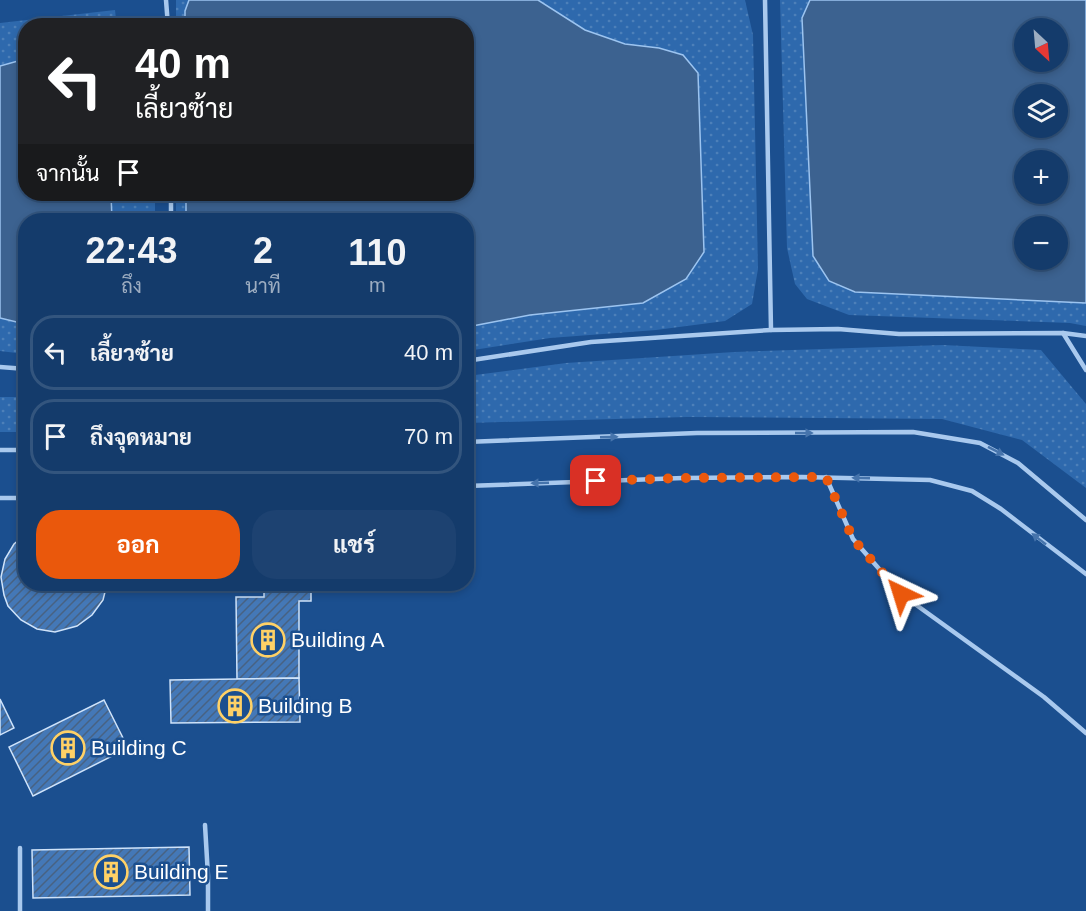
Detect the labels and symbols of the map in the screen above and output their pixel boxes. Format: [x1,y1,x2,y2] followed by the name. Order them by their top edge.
[1014,18,1068,72] north arrow
[794,428,813,438] one-way arrow
[599,432,618,441] one-way arrow
[987,446,1005,456] one-way arrow
[570,455,621,506] pin
[851,474,870,483] one-way arrow
[530,479,549,488] one-way arrow
[1032,533,1047,545] one-way arrow
[869,562,933,626] position arrow
[250,622,286,658] building icon: Building A
[291,628,384,651] place label: Building A
[217,688,253,724] building icon: Building B
[258,694,353,717] place label: Building B
[50,730,86,766] building icon: Building C
[91,736,187,759] place label: Building C
[93,854,129,890] building icon: Building E
[134,860,229,883] place label: Building E

